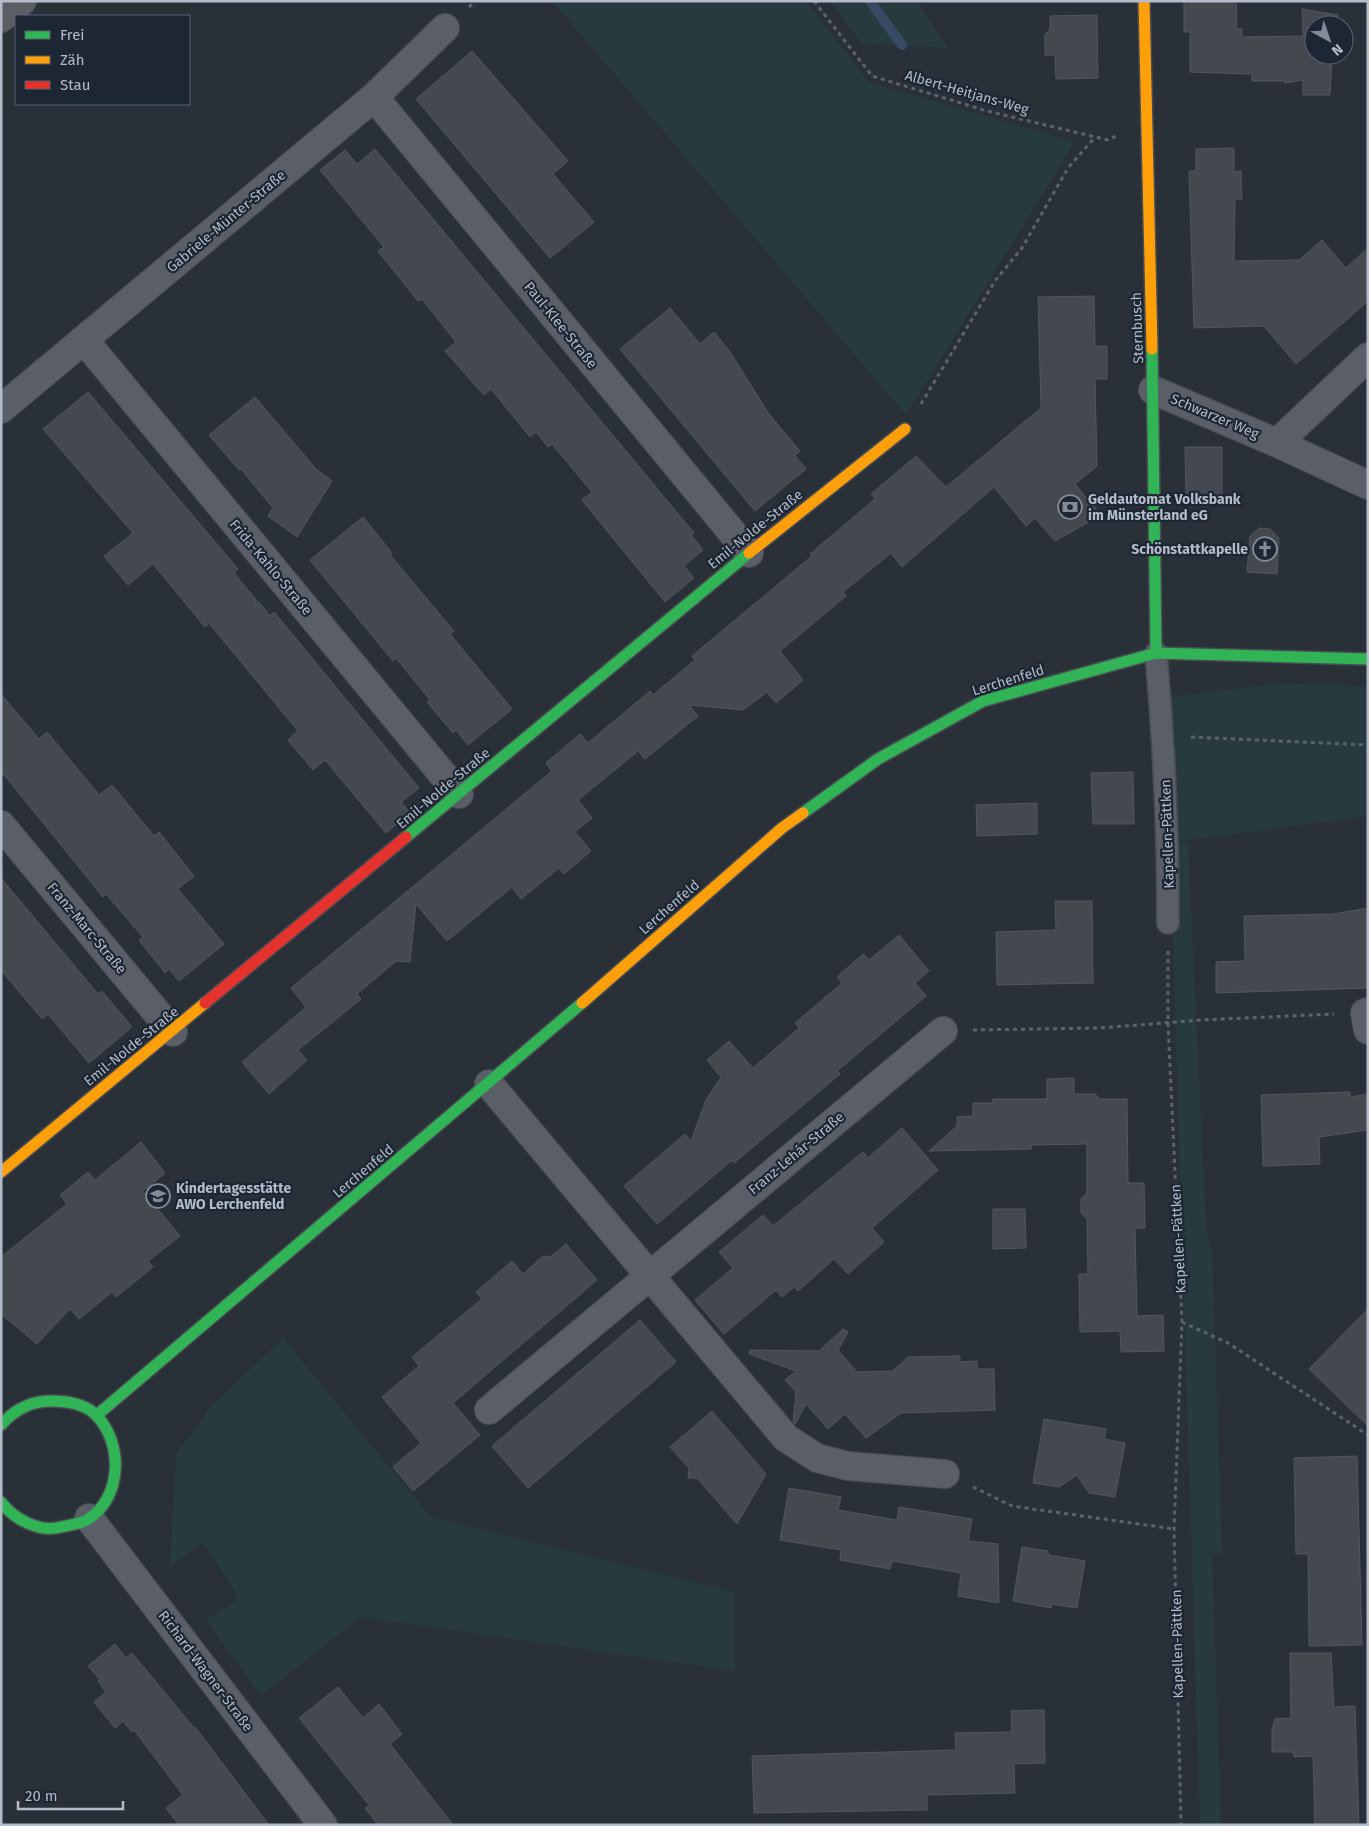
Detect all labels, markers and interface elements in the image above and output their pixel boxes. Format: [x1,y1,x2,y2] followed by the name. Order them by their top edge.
[15,15,190,105] legend
[1304,15,1354,65] north arrow
[60,26,85,44] text: Frei
[1328,40,1346,59] text: N
[60,51,85,69] text: Zäh
[903,67,1031,118] street label: Albert-Heitjans-Weg
[60,76,90,94] text: Stau
[163,167,289,276] street label: Gabriele-Münter-Straße
[520,279,601,372] street label: Paul-Klee-Straße
[1128,292,1147,364] street label: Sternbusch
[1168,390,1262,443] street label: Schwarzer Weg
[705,486,806,573] street label: Emil-Nolde-Straße
[1088,491,1241,524] place label: Geldautomat Volksbank im Münsterland eG
[1057,494,1083,520] bank icon: Geldautomat Volksbank im Münsterland eG
[226,516,316,619] street label: Frida-Kahlo-Straße
[1252,536,1278,562] church icon: Schönstattkapelle
[1131,541,1248,558] place label: Schönstattkapelle
[970,661,1046,700] street label: Lerchenfeld
[393,744,494,832] street label: Emil-Nolde-Straße
[1157,779,1178,889] street label: Kapellen-Pättken
[636,877,703,938] street label: Lerchenfeld
[43,879,130,978] street label: Franz-Marc-Straße
[81,1003,182,1090] street label: Emil-Nolde-Straße
[745,1108,848,1198] street label: Franz-Lehár-Straße
[329,1141,397,1202] street label: Lerchenfeld
[175,1180,291,1213] place label: Kindertagesstätte AWO Lerchenfeld
[145,1183,171,1209] school or university icon: Kindertagesstätte AWO Lerchenfeld
[1167,1184,1190,1294] street label: Kapellen-Pättken
[1168,1589,1187,1699] street label: Kapellen-Pättken
[155,1608,257,1735] street label: Richard-Wagner-Straße
[18,1778,122,1810] scale bar
[25,1787,58,1805] text: 20 m

